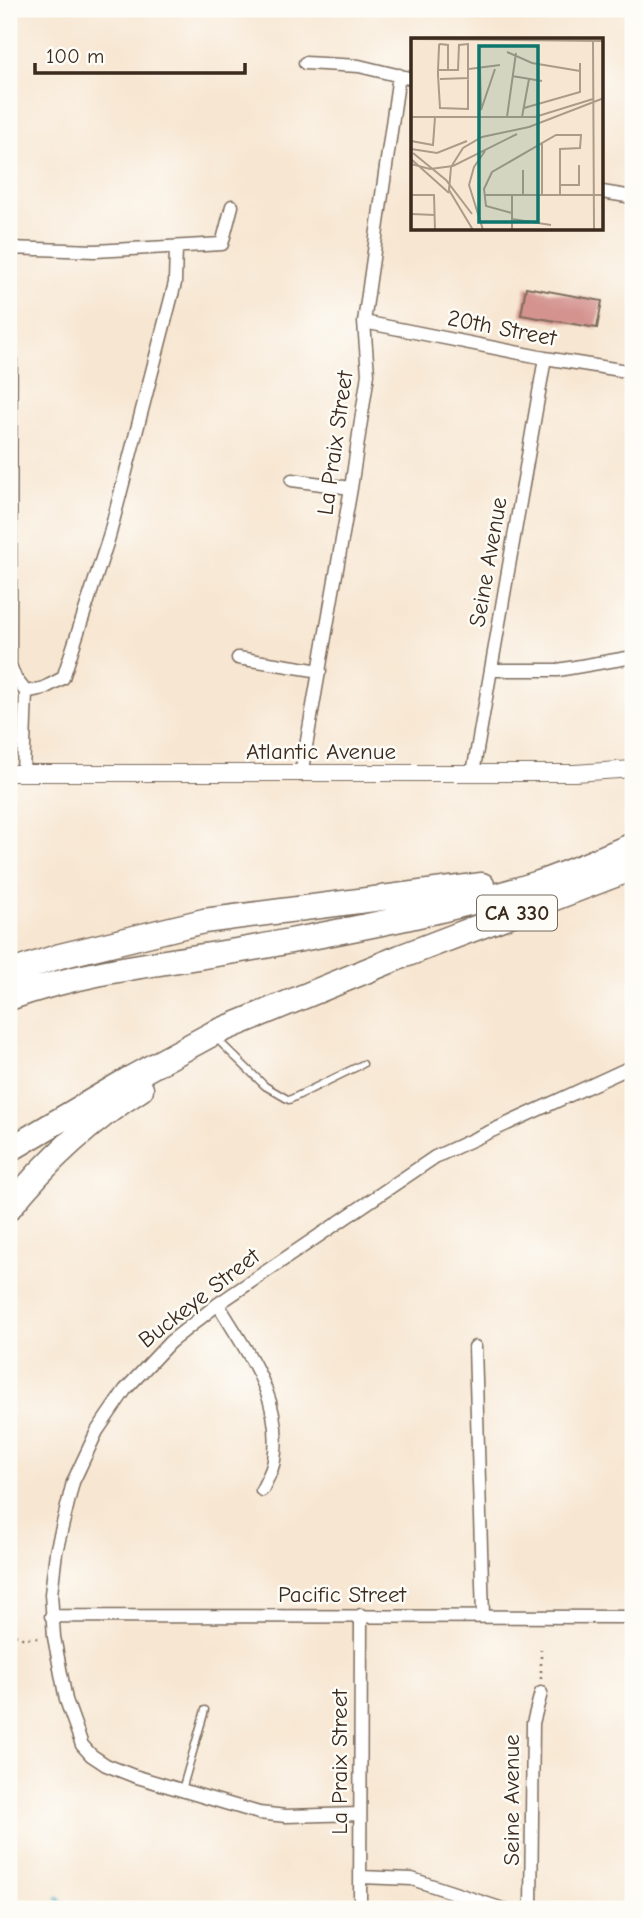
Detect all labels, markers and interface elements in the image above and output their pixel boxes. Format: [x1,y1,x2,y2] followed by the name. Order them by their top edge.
[35,32,245,76] scale bar
[411,38,604,231] inset map
[46,44,104,68] text: 100 m
[445,304,560,352] street label: 20th Street
[312,368,359,517] street label: La Praix Street
[463,495,513,629] street label: Seine Avenue
[246,738,396,765] street label: Atlantic Avenue
[477,895,557,930] road number: CA 330
[133,1242,266,1354] street label: Buckeye Street
[278,1581,407,1608] street label: Pacific Street
[326,1688,353,1835] street label: La Praix Street
[498,1734,525,1866] street label: Seine Avenue

